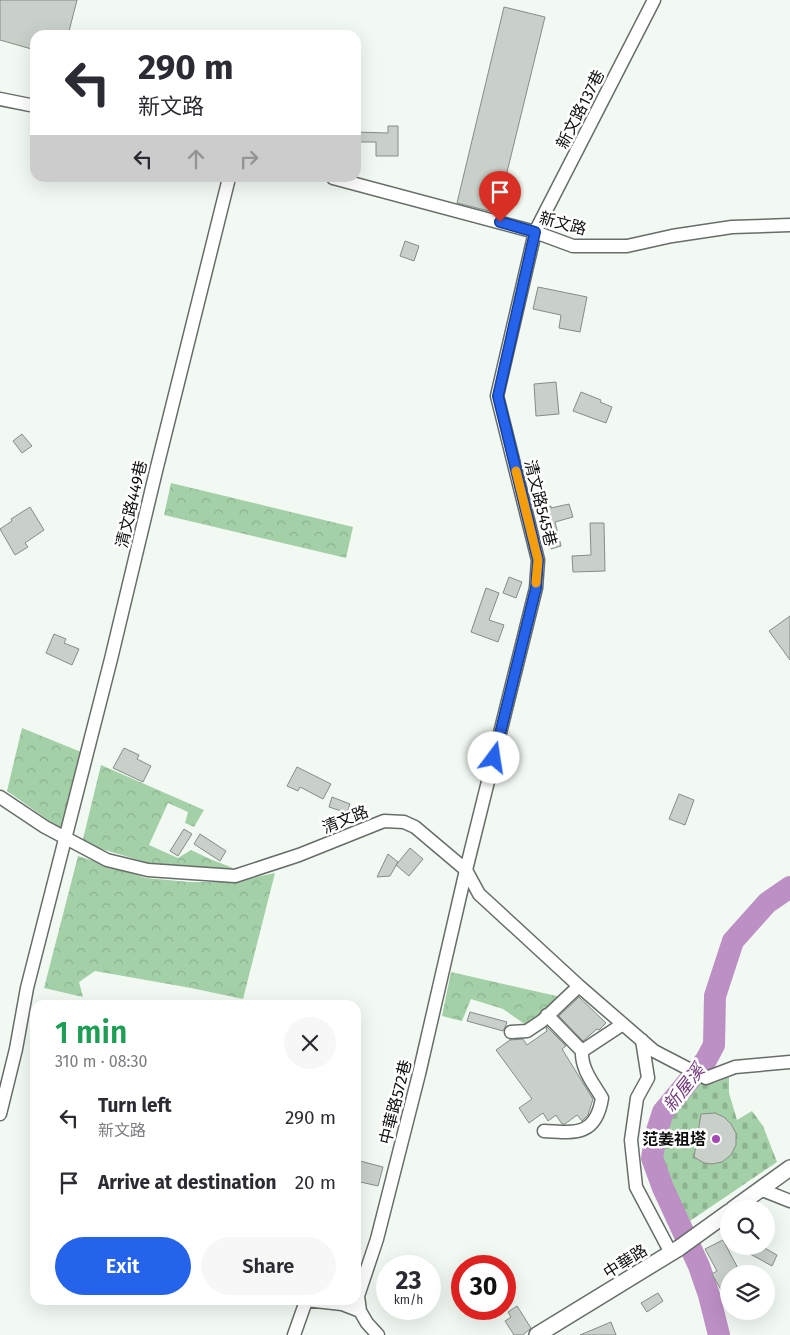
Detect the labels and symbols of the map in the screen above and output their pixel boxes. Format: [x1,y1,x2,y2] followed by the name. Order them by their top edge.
[552,67,608,152] street label: 新文路137巷
[479,171,521,222] pin
[537,208,589,239] street label: 新文路
[521,458,560,548] street label: 清文路545巷
[112,459,151,550] street label: 清文路449巷
[467,731,519,783] position arrow
[319,802,371,837] street label: 清文路
[376,1058,415,1146] street label: 中華路572巷
[659,1058,711,1116] water label: 新屋溪
[642,1130,706,1149] place label: 范姜祖塔
[710,1133,722,1145] marker: 范姜祖塔
[600,1241,651,1282] street label: 中華路
[451,1255,516,1320] speed limit sign: 30

